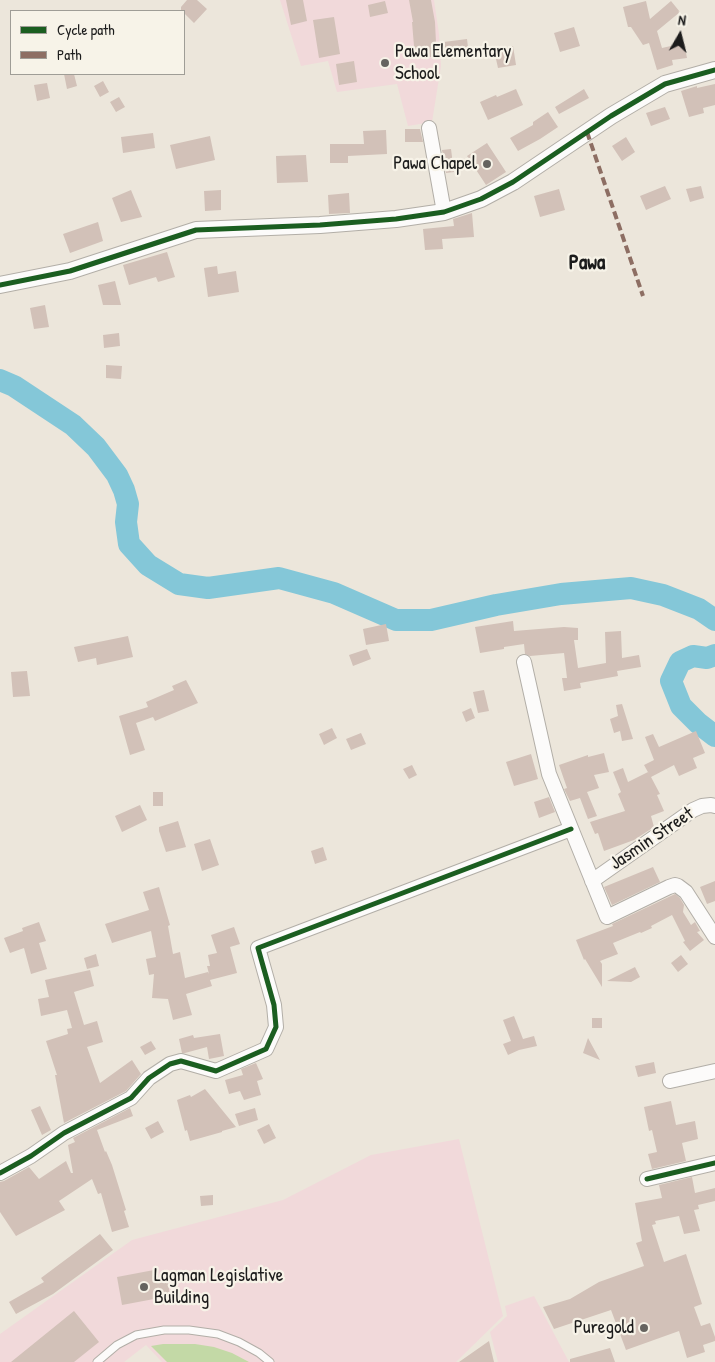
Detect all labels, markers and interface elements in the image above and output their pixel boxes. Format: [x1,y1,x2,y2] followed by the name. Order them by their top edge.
[10,10,185,75] legend
[655,10,705,60] north arrow
[677,10,687,30] text: N
[57,19,115,40] text: Cycle path
[395,41,512,85] place label: Pawa Elementary School
[57,44,82,65] text: Path
[379,57,391,69] marker: Pawa Elementary School
[393,153,477,175] place label: Pawa Chapel
[481,158,493,170] marker: Pawa Chapel
[569,250,605,276] district label: Pawa
[606,803,698,875] street label: Jasmin Street
[154,1265,283,1309] place label: Lagman Legislative Building
[138,1281,150,1293] marker: Lagman Legislative Building
[574,1317,634,1339] place label: Puregold
[638,1322,650,1334] marker: Puregold

